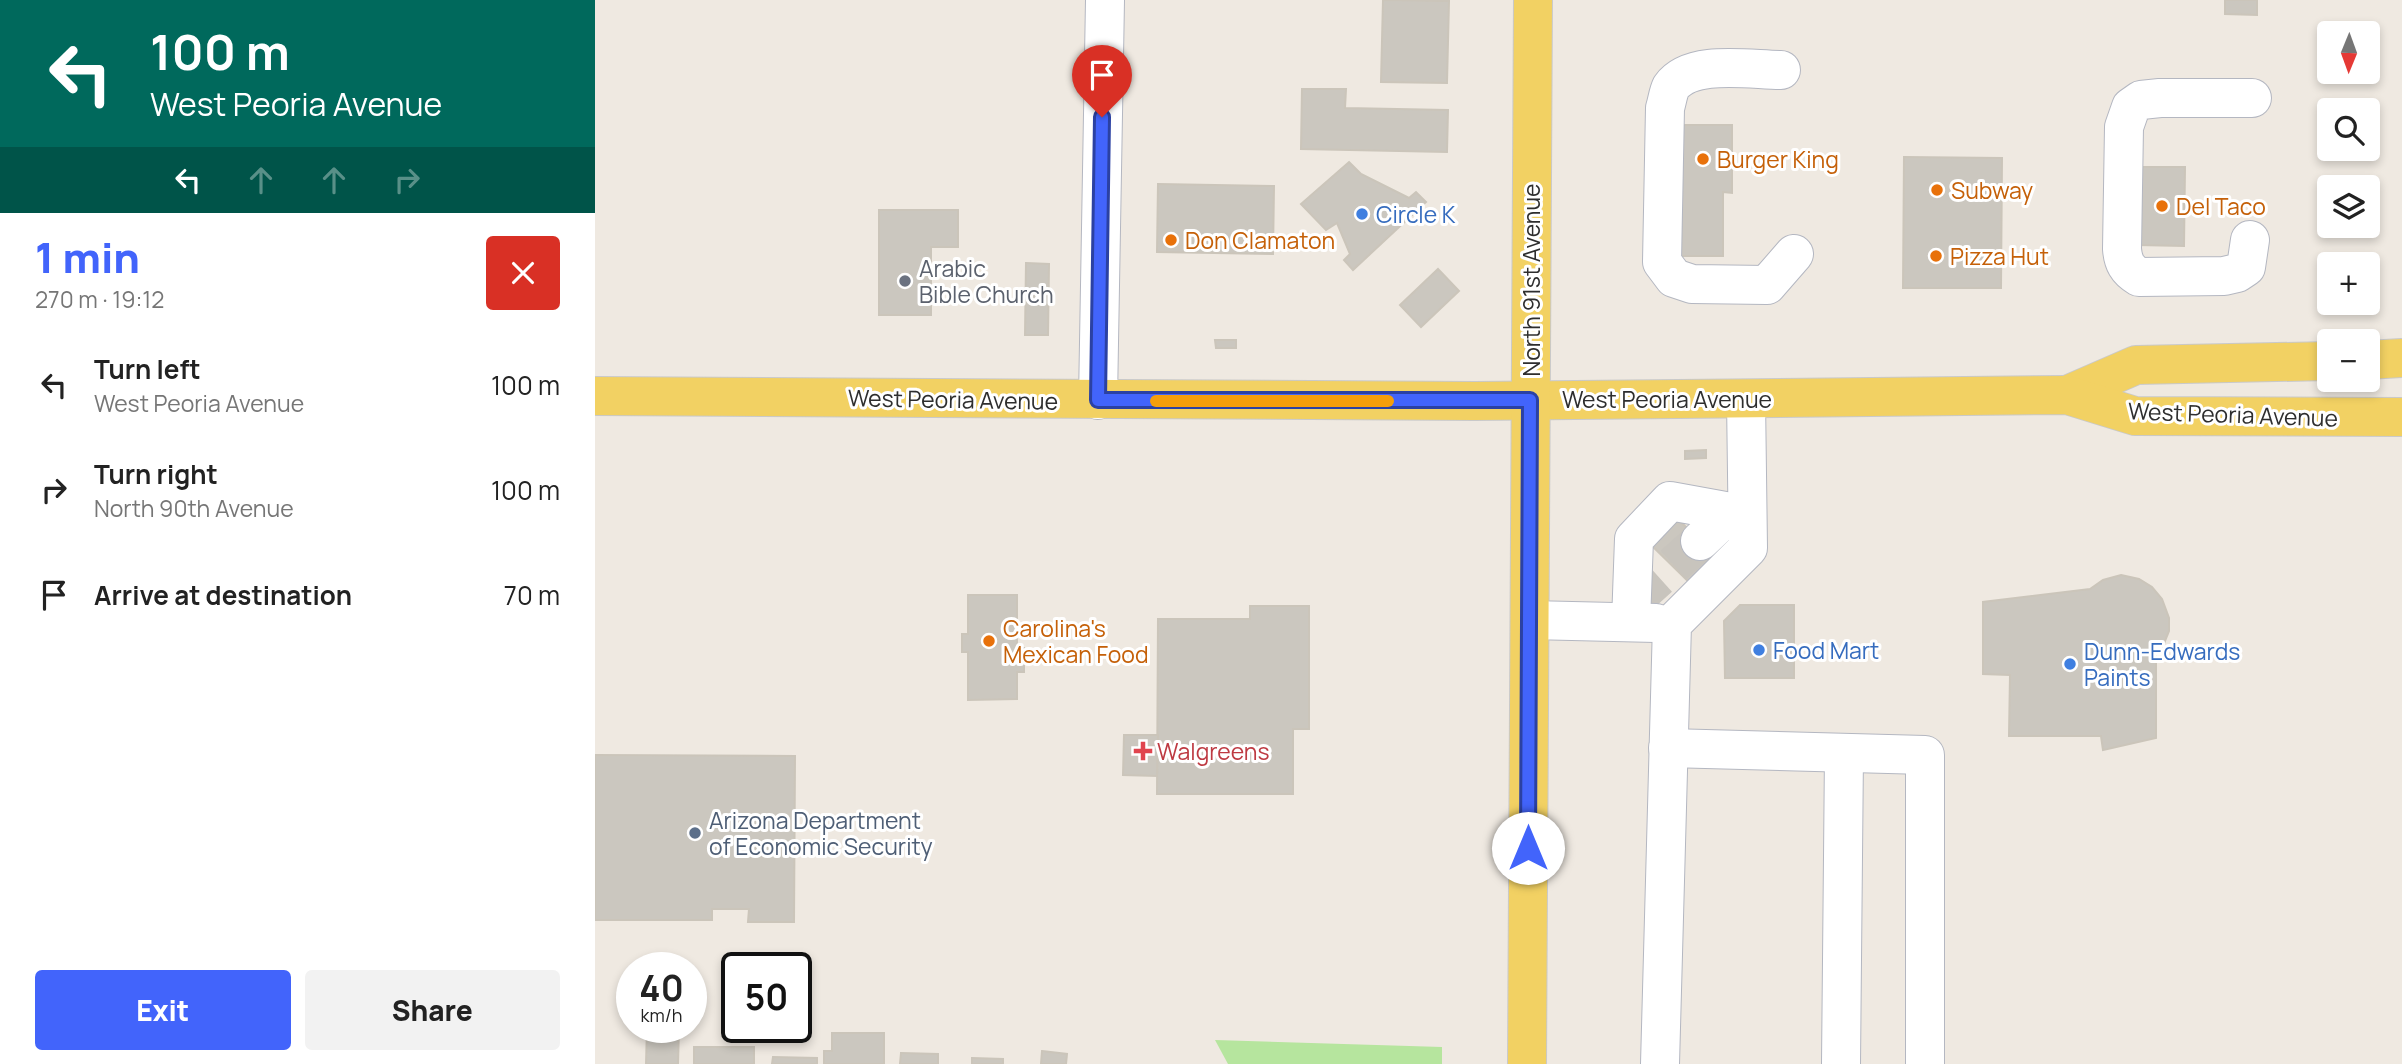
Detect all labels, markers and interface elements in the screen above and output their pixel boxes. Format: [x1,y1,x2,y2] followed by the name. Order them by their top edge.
[150,18,290,85] text: 100 m
[2317,21,2380,84] north arrow
[2317,21,2380,392] map controls
[35,28,126,119] icon: left
[1072,45,1132,117] pin
[1083,56,1121,94] icon: arrive
[150,82,442,126] text: West Peoria Avenue
[2317,98,2380,161] button: search
[1717,143,1839,175] place label: Burger King
[1695,151,1711,167] marker: Burger King
[169,161,207,199] icon: left
[242,161,280,199] icon: ahead
[315,161,353,199] icon: ahead
[388,161,426,199] icon: right
[1951,174,2033,206] place label: Subway
[2317,175,2380,238] button: layers
[1929,182,1945,198] marker: Subway
[1515,184,1547,376] street label: North 91st Avenue
[2176,190,2266,222] place label: Del Taco
[1376,198,1456,230] place label: Circle K
[2154,198,2170,214] marker: Del Taco
[1354,206,1370,222] marker: Circle K
[1185,224,1335,256] place label: Don Clamaton
[35,228,140,286] text: 1 min
[1163,232,1179,248] marker: Don Clamaton
[486,236,560,310] button: close
[1950,240,2049,272] place label: Pizza Hut
[1928,248,1944,264] marker: Pizza Hut
[919,252,1054,310] place label: Arabic Bible Church
[2317,252,2380,315] button: +
[897,273,913,289] marker: Arabic Bible Church
[35,283,164,315] text: 270 m · 19:12
[2317,329,2380,392] button: −
[94,351,201,387] text: Turn left
[35,366,73,404] icon: left
[491,367,560,403] text: 100 m
[848,381,1058,417] street label: West Peoria Avenue
[1562,383,1772,415] street label: West Peoria Avenue
[94,387,304,419] text: West Peoria Avenue
[2127,394,2339,434] street label: West Peoria Avenue
[94,456,218,492] text: Turn right
[35,471,73,509] icon: right
[491,472,560,508] text: 100 m
[94,492,294,524] text: North 90th Avenue
[35,576,73,614] icon: arrive
[94,577,352,613] text: Arrive at destination
[504,577,560,613] text: 70 m
[1003,612,1149,670] place label: Carolina's Mexican Food
[981,633,997,649] marker: Carolina's Mexican Food
[1773,634,1879,666] place label: Food Mart
[2084,635,2240,693] place label: Dunn-Edwards Paints
[1751,642,1767,658] marker: Food Mart
[2062,656,2078,672] marker: Dunn-Edwards Paints
[1157,735,1270,767] place label: Walgreens
[1135,743,1151,759] marker: Walgreens
[709,804,933,862] place label: Arizona Department of Economic Security
[1491,811,1565,885] position arrow
[687,825,703,841] marker: Arizona Department of Economic Security
[721,952,812,1043] speed limit sign: 50
[639,964,684,1012] text: 40
[35,970,291,1050] button: Exit
[305,970,560,1050] button: Share
[641,1003,682,1027] text: km/h

